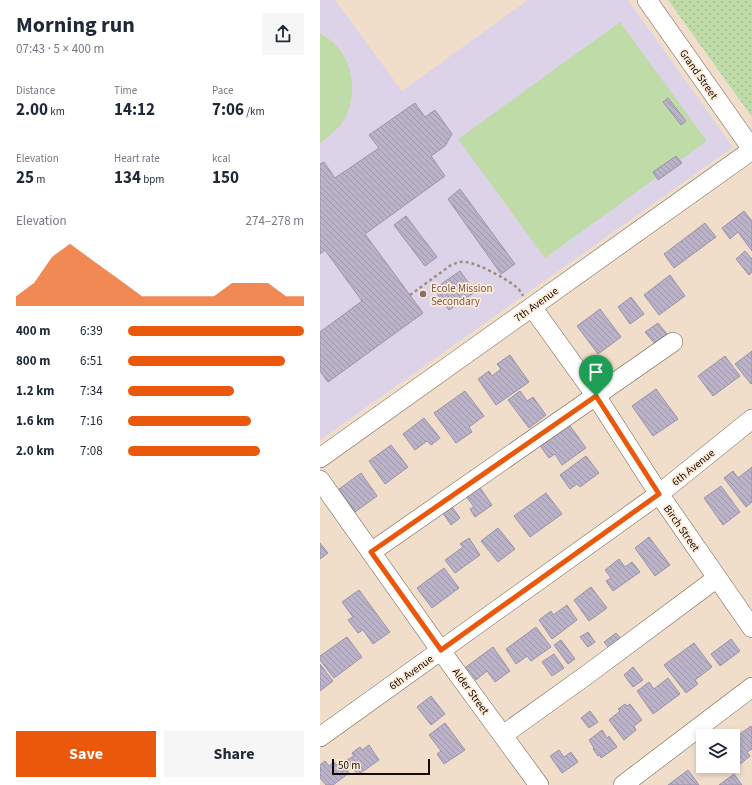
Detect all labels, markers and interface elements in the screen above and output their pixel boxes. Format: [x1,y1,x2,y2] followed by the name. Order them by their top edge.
[16,9,135,41] text: Morning run
[262,13,304,55] button: share
[16,40,104,58] text: 07:43 · 5 × 400 m
[676,46,721,102] street label: Grand Street
[16,83,55,98] text: Distance
[114,83,137,98] text: Time
[212,83,234,98] text: Pace
[16,98,48,122] text: 2.00
[114,98,155,122] text: 14:12
[212,98,244,122] text: 7:06
[48,104,65,119] text: km
[244,104,265,119] text: /km
[16,151,59,166] text: Elevation
[114,151,160,166] text: Heart rate
[212,151,231,166] text: kcal
[16,166,34,190] text: 25
[114,166,141,190] text: 134
[212,166,239,190] text: 150
[34,172,45,187] text: m
[141,172,164,187] text: bpm
[16,212,67,230] text: Elevation
[246,212,304,230] text: 274–278 m
[431,281,493,309] place label: Ecole Mission Secondary
[511,283,562,326] street label: 7th Avenue
[418,289,428,299] marker: Ecole Mission Secondary
[16,322,50,340] text: 400 m
[80,322,103,340] text: 6:39
[16,352,50,370] text: 800 m
[80,352,103,370] text: 6:51
[579,355,613,396] pin
[585,361,607,383] icon: arrive
[16,382,55,400] text: 1.2 km
[80,382,103,400] text: 7:34
[16,412,55,430] text: 1.6 km
[80,412,103,430] text: 7:16
[16,442,55,460] text: 2.0 km
[80,442,103,460] text: 7:08
[669,445,718,489] street label: 6th Avenue
[660,502,703,555] street label: Birch Street
[386,651,437,694] street label: 6th Avenue
[449,665,493,718] street label: Alder Street
[696,729,740,773] map controls
[696,729,740,773] button: layers
[16,731,156,777] button: Save
[164,731,304,777] button: Share
[332,757,430,776] scale bar
[338,758,360,773] text: 50 m

